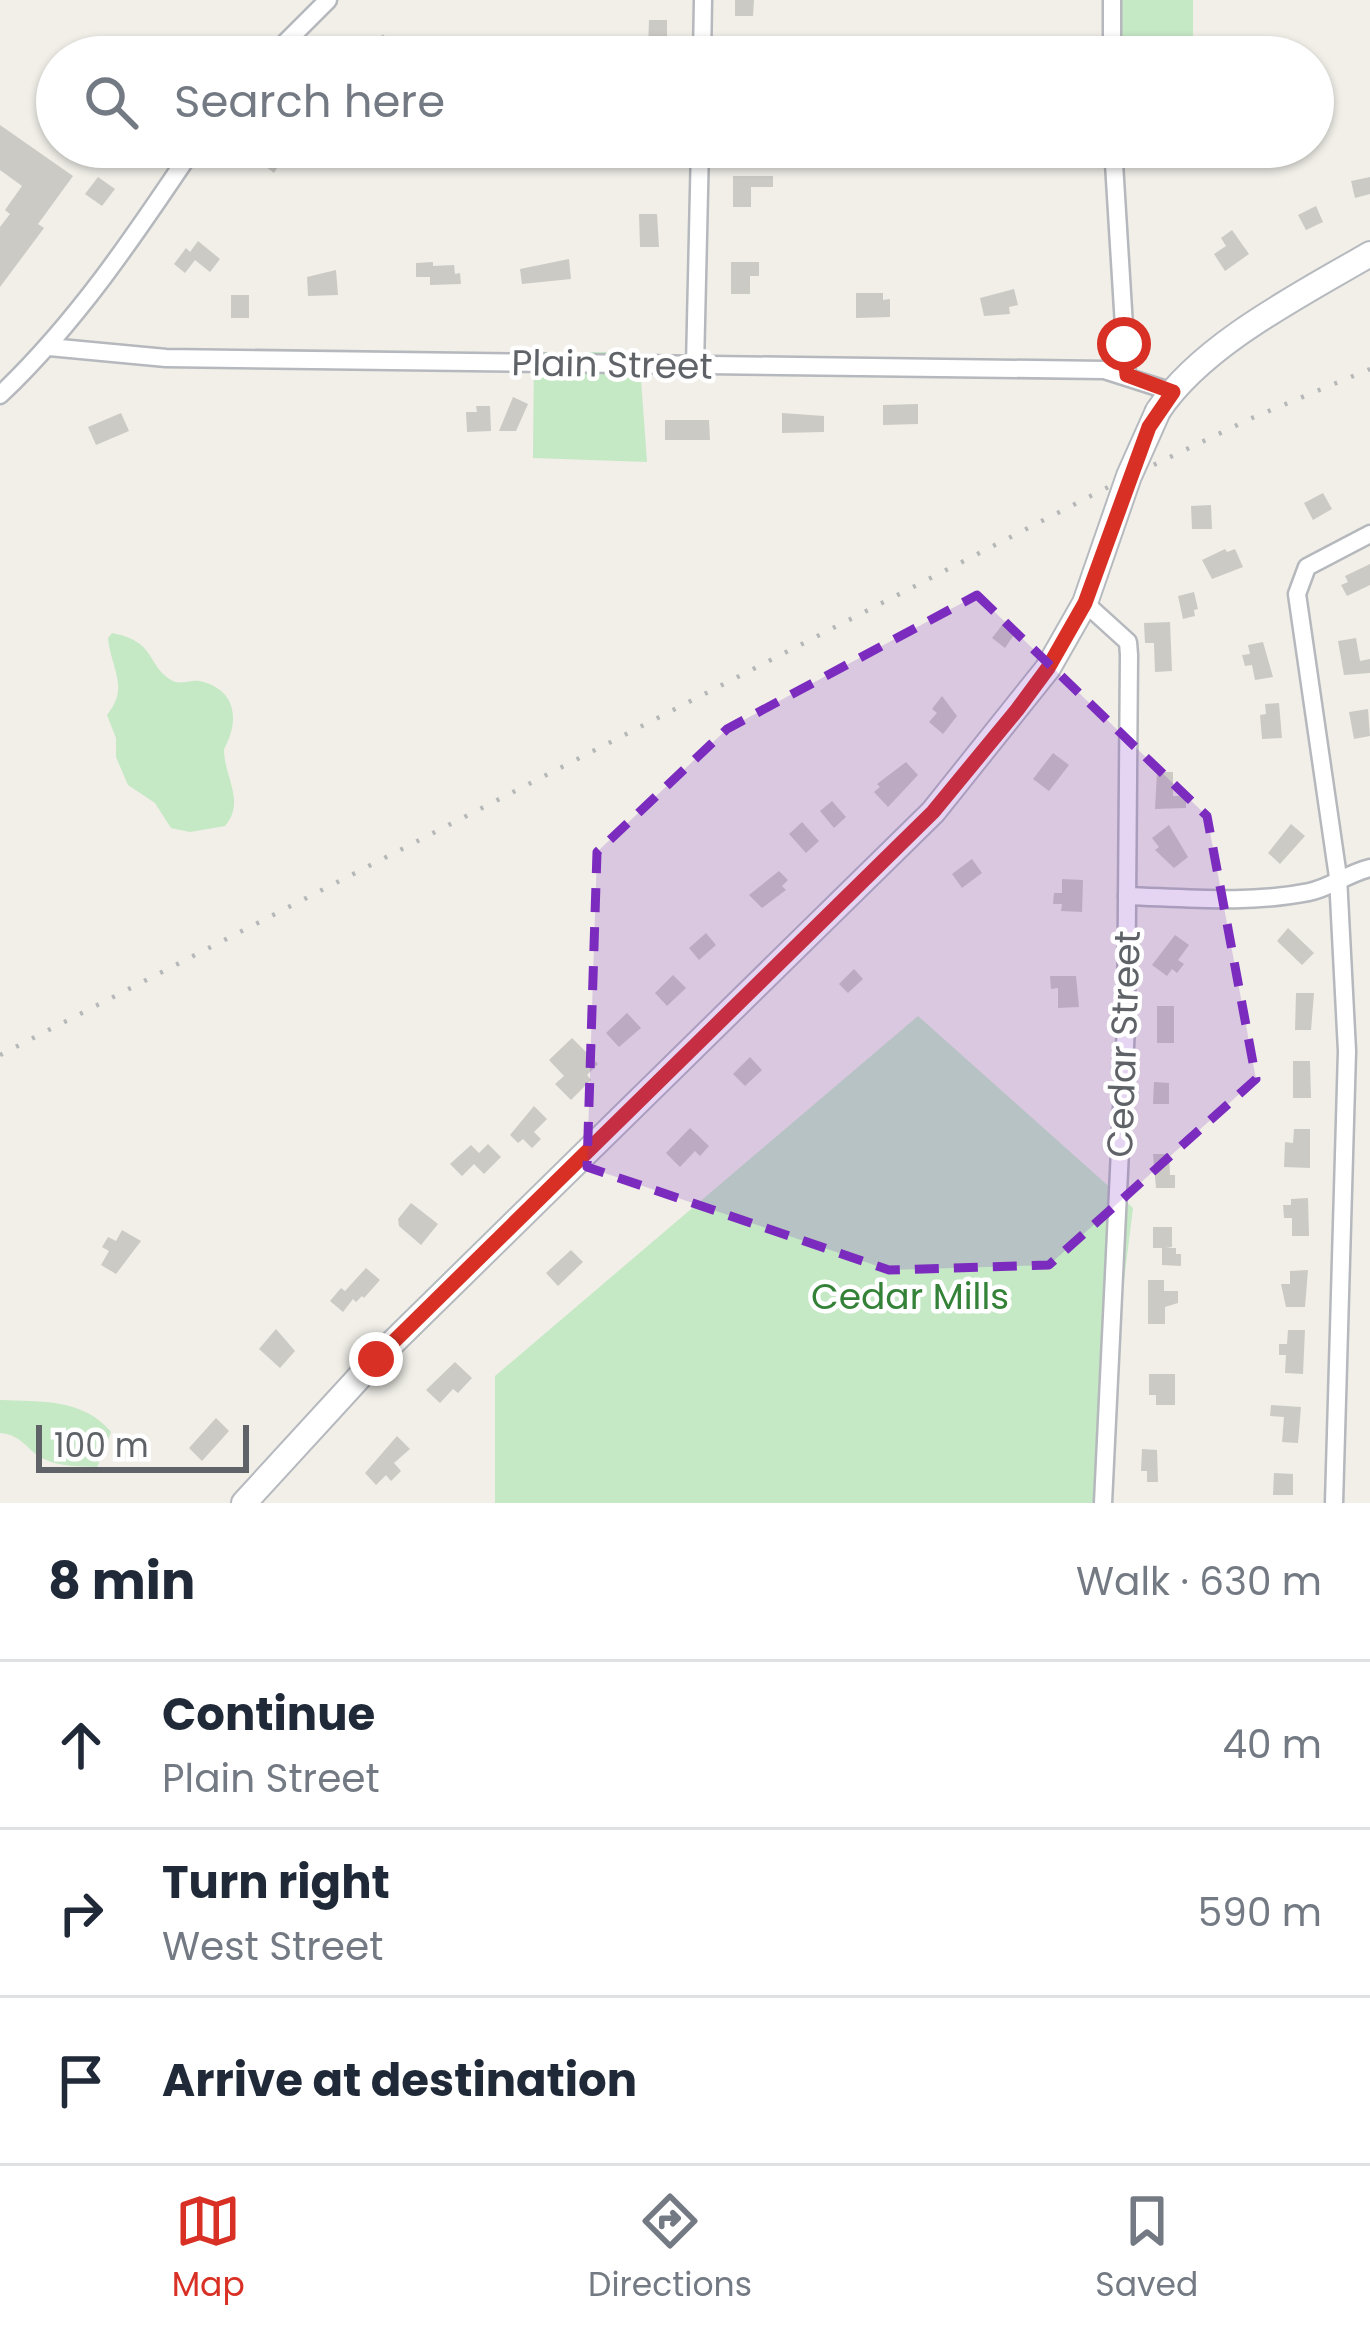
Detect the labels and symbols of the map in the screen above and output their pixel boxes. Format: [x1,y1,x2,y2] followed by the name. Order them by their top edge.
[1097,317,1151,371] route start
[511,337,713,392] street label: Plain Street
[1094,930,1153,1158] street label: Cedar Street
[811,1271,1009,1322] park label: Cedar Mills
[349,1332,403,1386] route end
[36,1419,249,1472] scale bar

